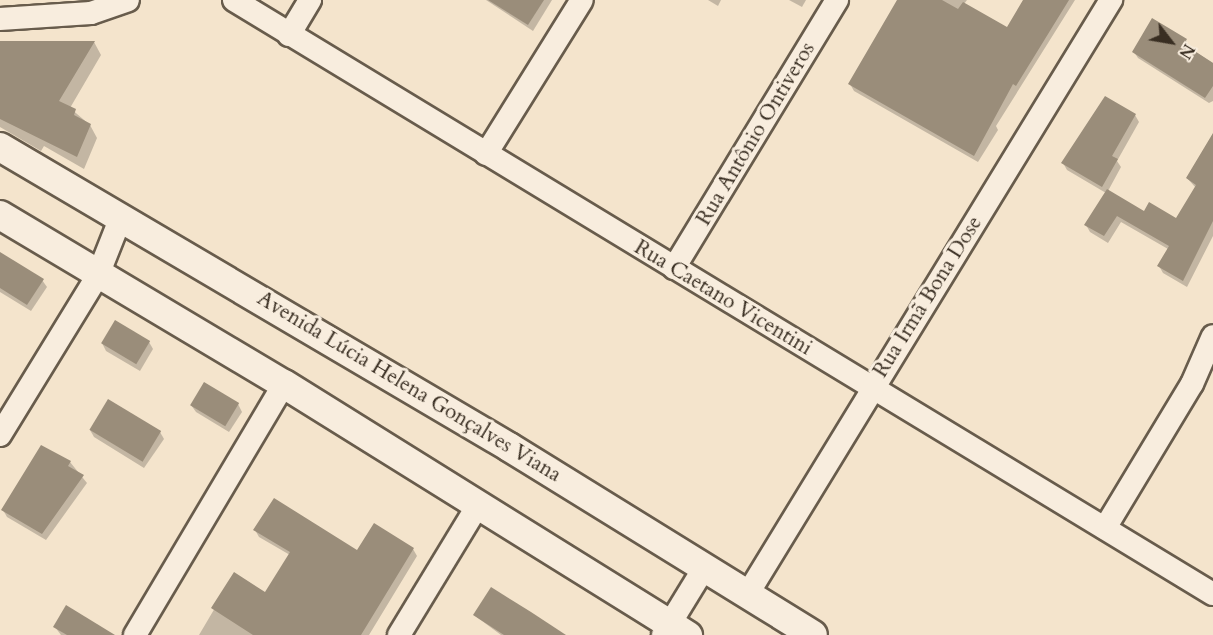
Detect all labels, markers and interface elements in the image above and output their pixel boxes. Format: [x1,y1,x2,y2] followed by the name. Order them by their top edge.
[1141,12,1201,72] north arrow
[691,38,821,230] street label: Rua Antônio Ontiveros
[1173,40,1199,63] text: N
[868,212,988,382] street label: Rua Irmã Bona Dose
[630,235,816,361] street label: Rua Caetano Vicentini
[253,286,565,488] street label: Avenida Lúcia Helena Gonçalves Viana

